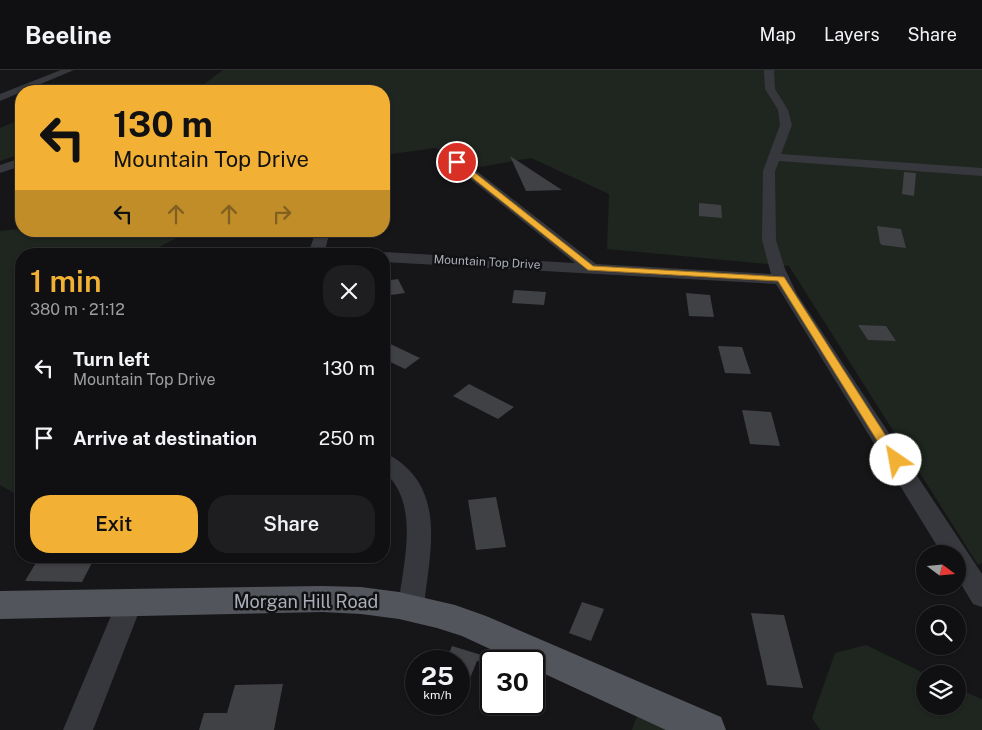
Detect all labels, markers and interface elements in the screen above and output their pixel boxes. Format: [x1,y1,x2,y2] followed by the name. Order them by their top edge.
[25,21,112,49] text: Beeline
[760,24,796,45] text: Map
[824,24,880,45] text: Layers
[908,24,957,45] text: Share
[113,104,213,145] text: 130 m
[30,105,95,170] icon: left
[436,141,478,183] pin
[113,146,309,172] text: Mountain Top Drive
[443,148,471,176] icon: arrive
[109,200,137,228] icon: left
[162,200,190,228] icon: ahead
[215,200,243,228] icon: ahead
[268,200,296,228] icon: right
[433,252,541,272] street label: Mountain Top Drive
[30,263,101,299] text: 1 min
[323,265,375,317] button: close
[30,300,125,319] text: 380 m · 21:12
[73,348,150,370] text: Turn left
[30,354,58,382] icon: left
[323,357,375,379] text: 130 m
[73,370,216,389] text: Mountain Top Drive
[30,424,58,452] icon: arrive
[73,427,257,449] text: Arrive at destination
[319,427,375,449] text: 250 m
[869,433,921,485] position arrow
[30,495,198,553] button: Exit
[208,495,375,553] button: Share
[916,545,966,595] north arrow
[916,545,966,715] map controls
[234,591,378,612] street label: Morgan Hill Road
[916,605,966,655] button: search
[480,650,545,715] speed limit sign: 30
[421,661,454,691] text: 25
[916,665,966,715] button: layers
[423,688,452,702] text: km/h

